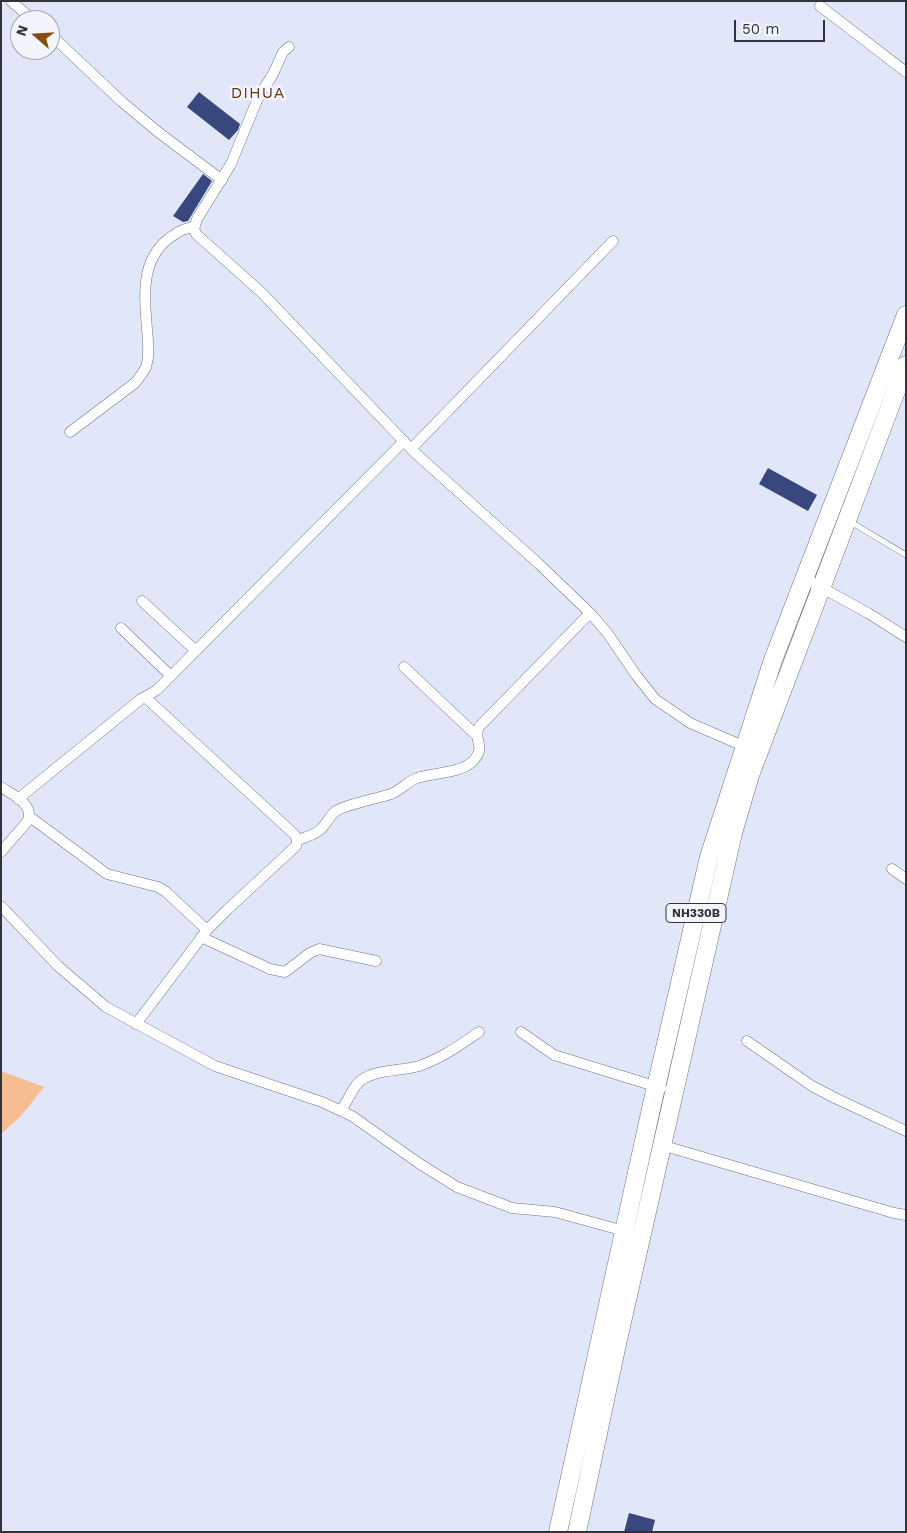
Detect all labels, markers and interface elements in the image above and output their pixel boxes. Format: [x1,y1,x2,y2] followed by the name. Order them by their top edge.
[10,10,60,60] north arrow
[737,10,828,42] scale bar
[742,20,779,38] text: 50 m
[13,23,31,38] text: N
[230,83,286,103] district label: DIHUA
[666,904,726,922] road number: NH330B

